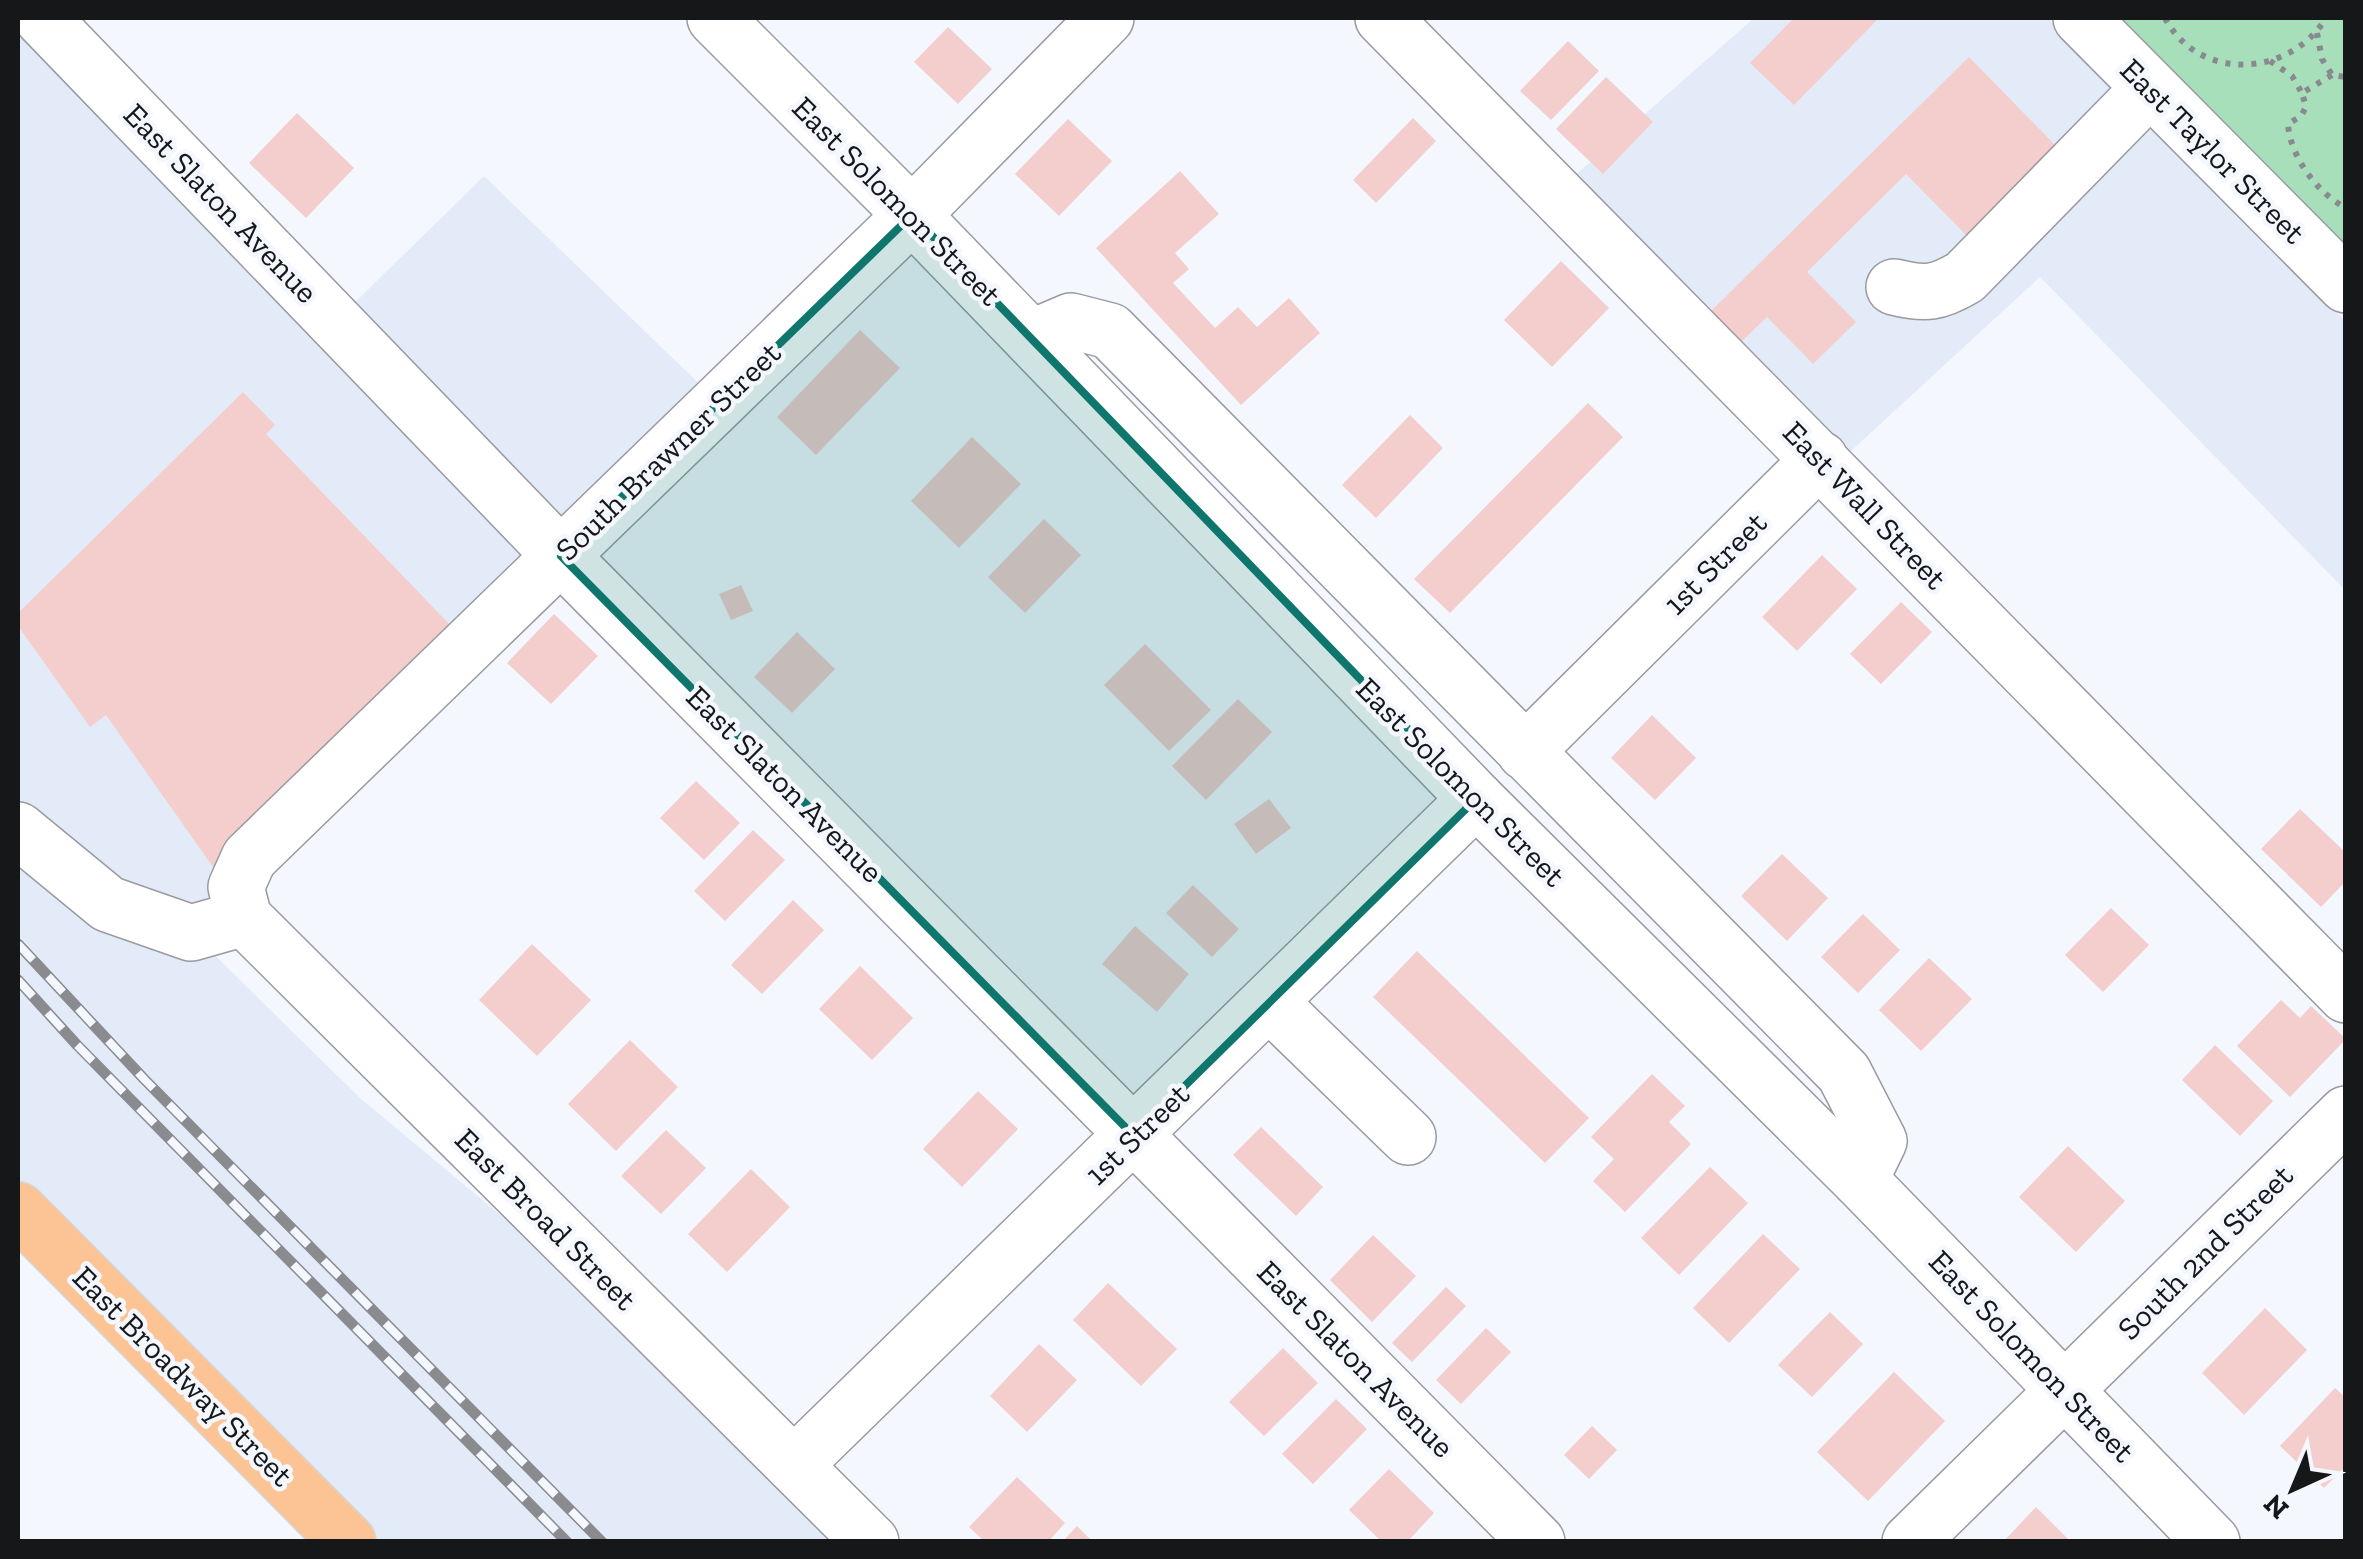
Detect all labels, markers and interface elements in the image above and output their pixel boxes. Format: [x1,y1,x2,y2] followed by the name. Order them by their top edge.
[2113,51,2313,251] street label: East Taylor Street
[785,89,1009,313] street label: East Solomon Street
[116,95,326,311] street label: East Slaton Avenue
[548,334,789,568] street label: South Brawner Street
[1775,413,1955,597] street label: East Wall Street
[1656,504,1774,622] street label: 1st Street
[1349,670,1573,894] street label: East Solomon Street
[679,678,891,890] street label: East Slaton Avenue
[1077,1075,1197,1193] street label: 1st Street
[447,1120,645,1318] street label: East Broad Street
[2109,1156,2301,1348] street label: South 2nd Street
[1921,1242,2143,1470] street label: East Solomon Street
[1250,1253,1462,1465] street label: East Slaton Avenue
[65,1258,301,1494] street label: East Broadway Street
[2243,1439,2343,1539] north arrow
[2257,1487,2295,1526] text: N

